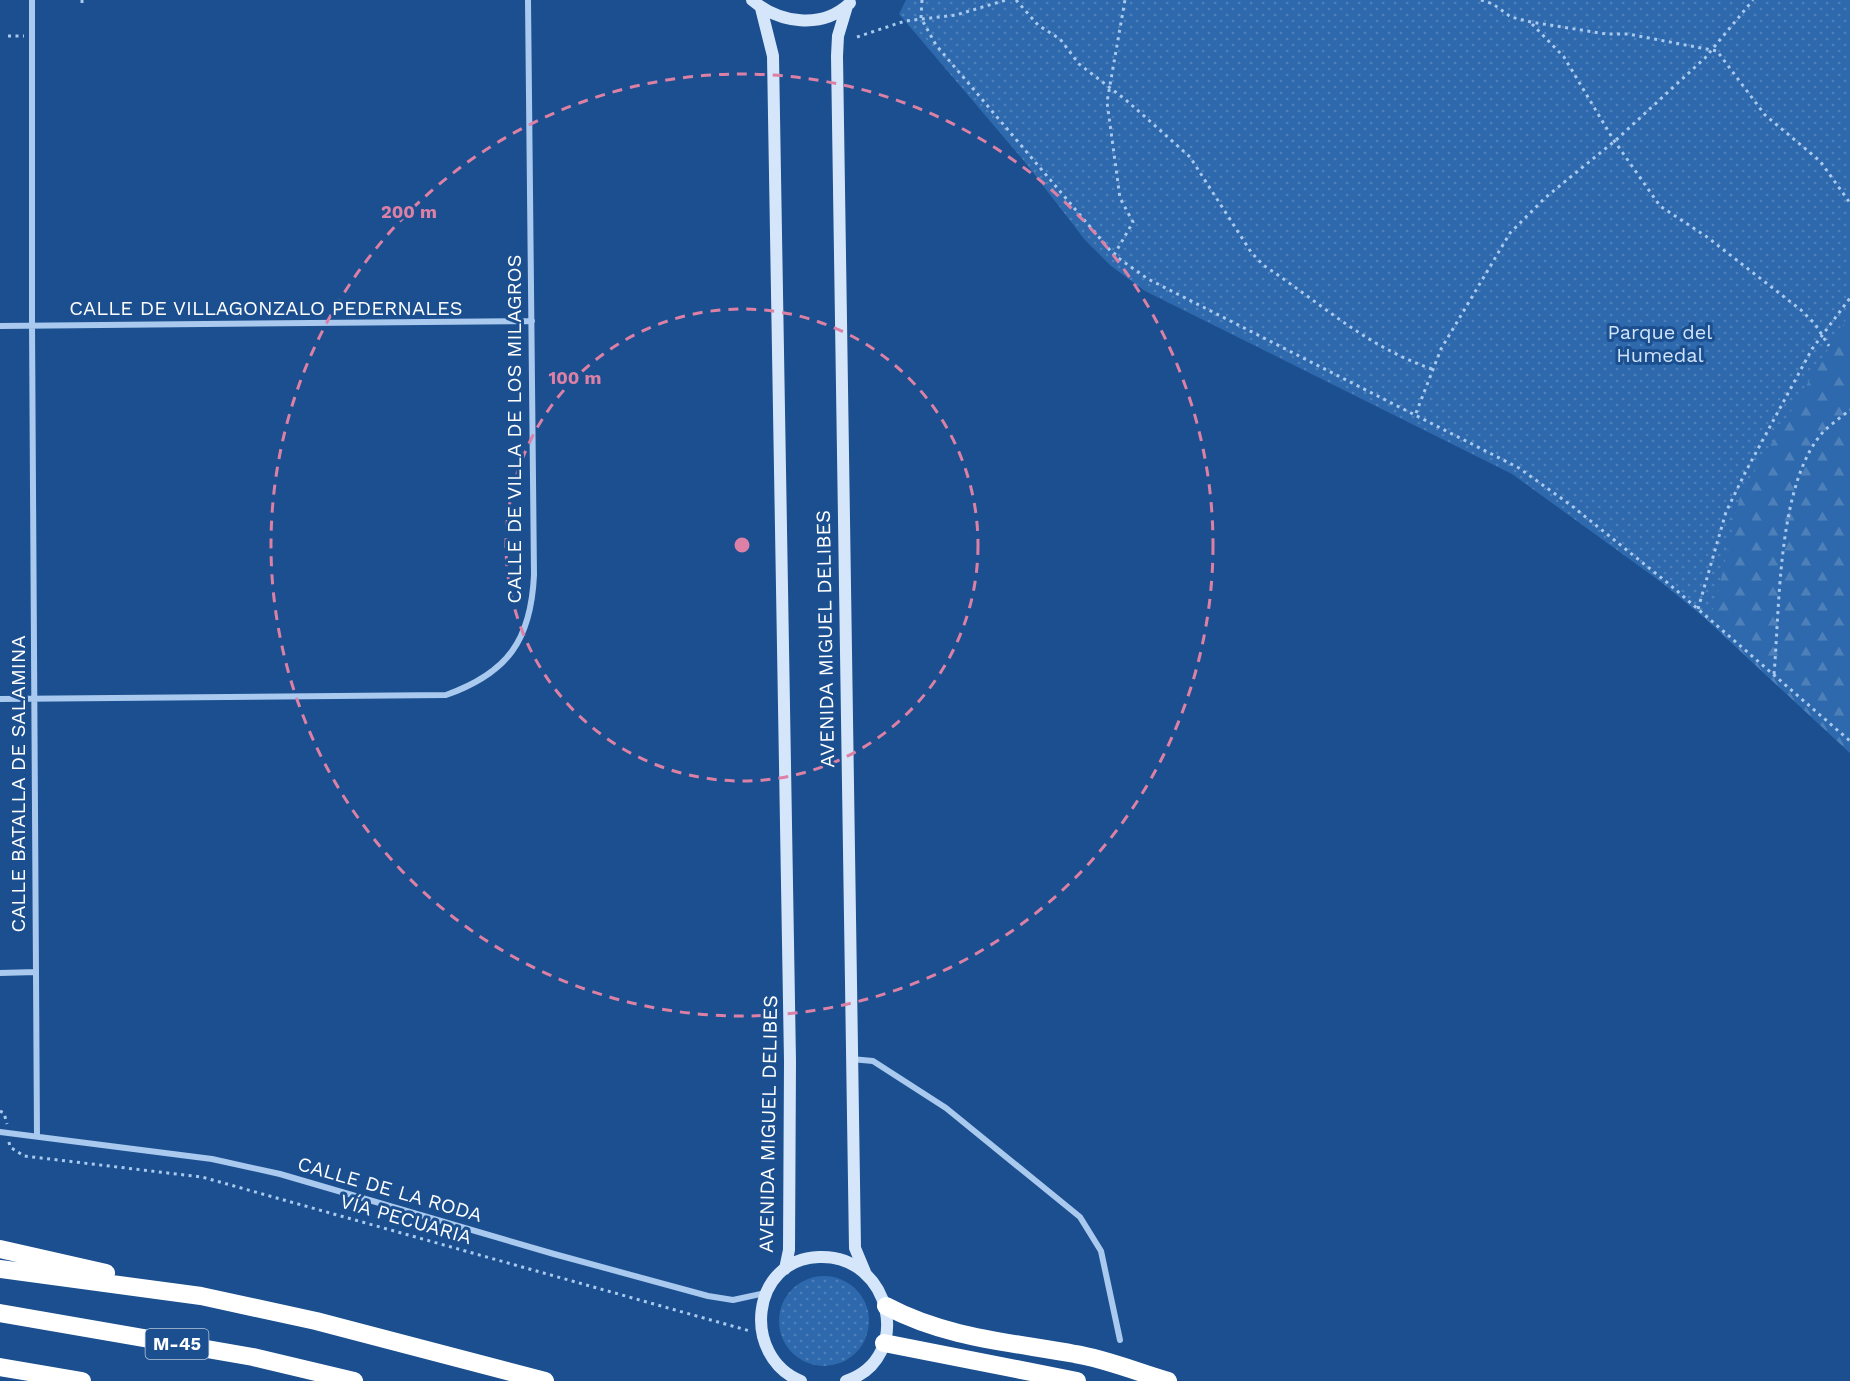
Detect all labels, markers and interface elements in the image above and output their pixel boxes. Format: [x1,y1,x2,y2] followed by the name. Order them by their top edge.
[381,201,437,222] text: 200 m
[502,254,526,604] street label: CALLE DE VILLA DE LOS MILAGROS
[69,296,463,320] street label: CALLE DE VILLAGONZALO PEDERNALES
[1608,320,1712,367] park label: Parque del Humedal
[548,367,602,388] text: 100 m
[811,510,839,768] street label: AVENIDA MIGUEL DELIBES
[732,535,752,555] centre of rings
[6,635,30,933] street label: CALLE BATALLA DE SALAMINA
[754,995,782,1253] street label: AVENIDA MIGUEL DELIBES
[295,1151,485,1227] street label: CALLE DE LA RODA
[337,1189,475,1249] street label: VÍA PECUARIA
[146,1329,208,1359] road number: M-45

